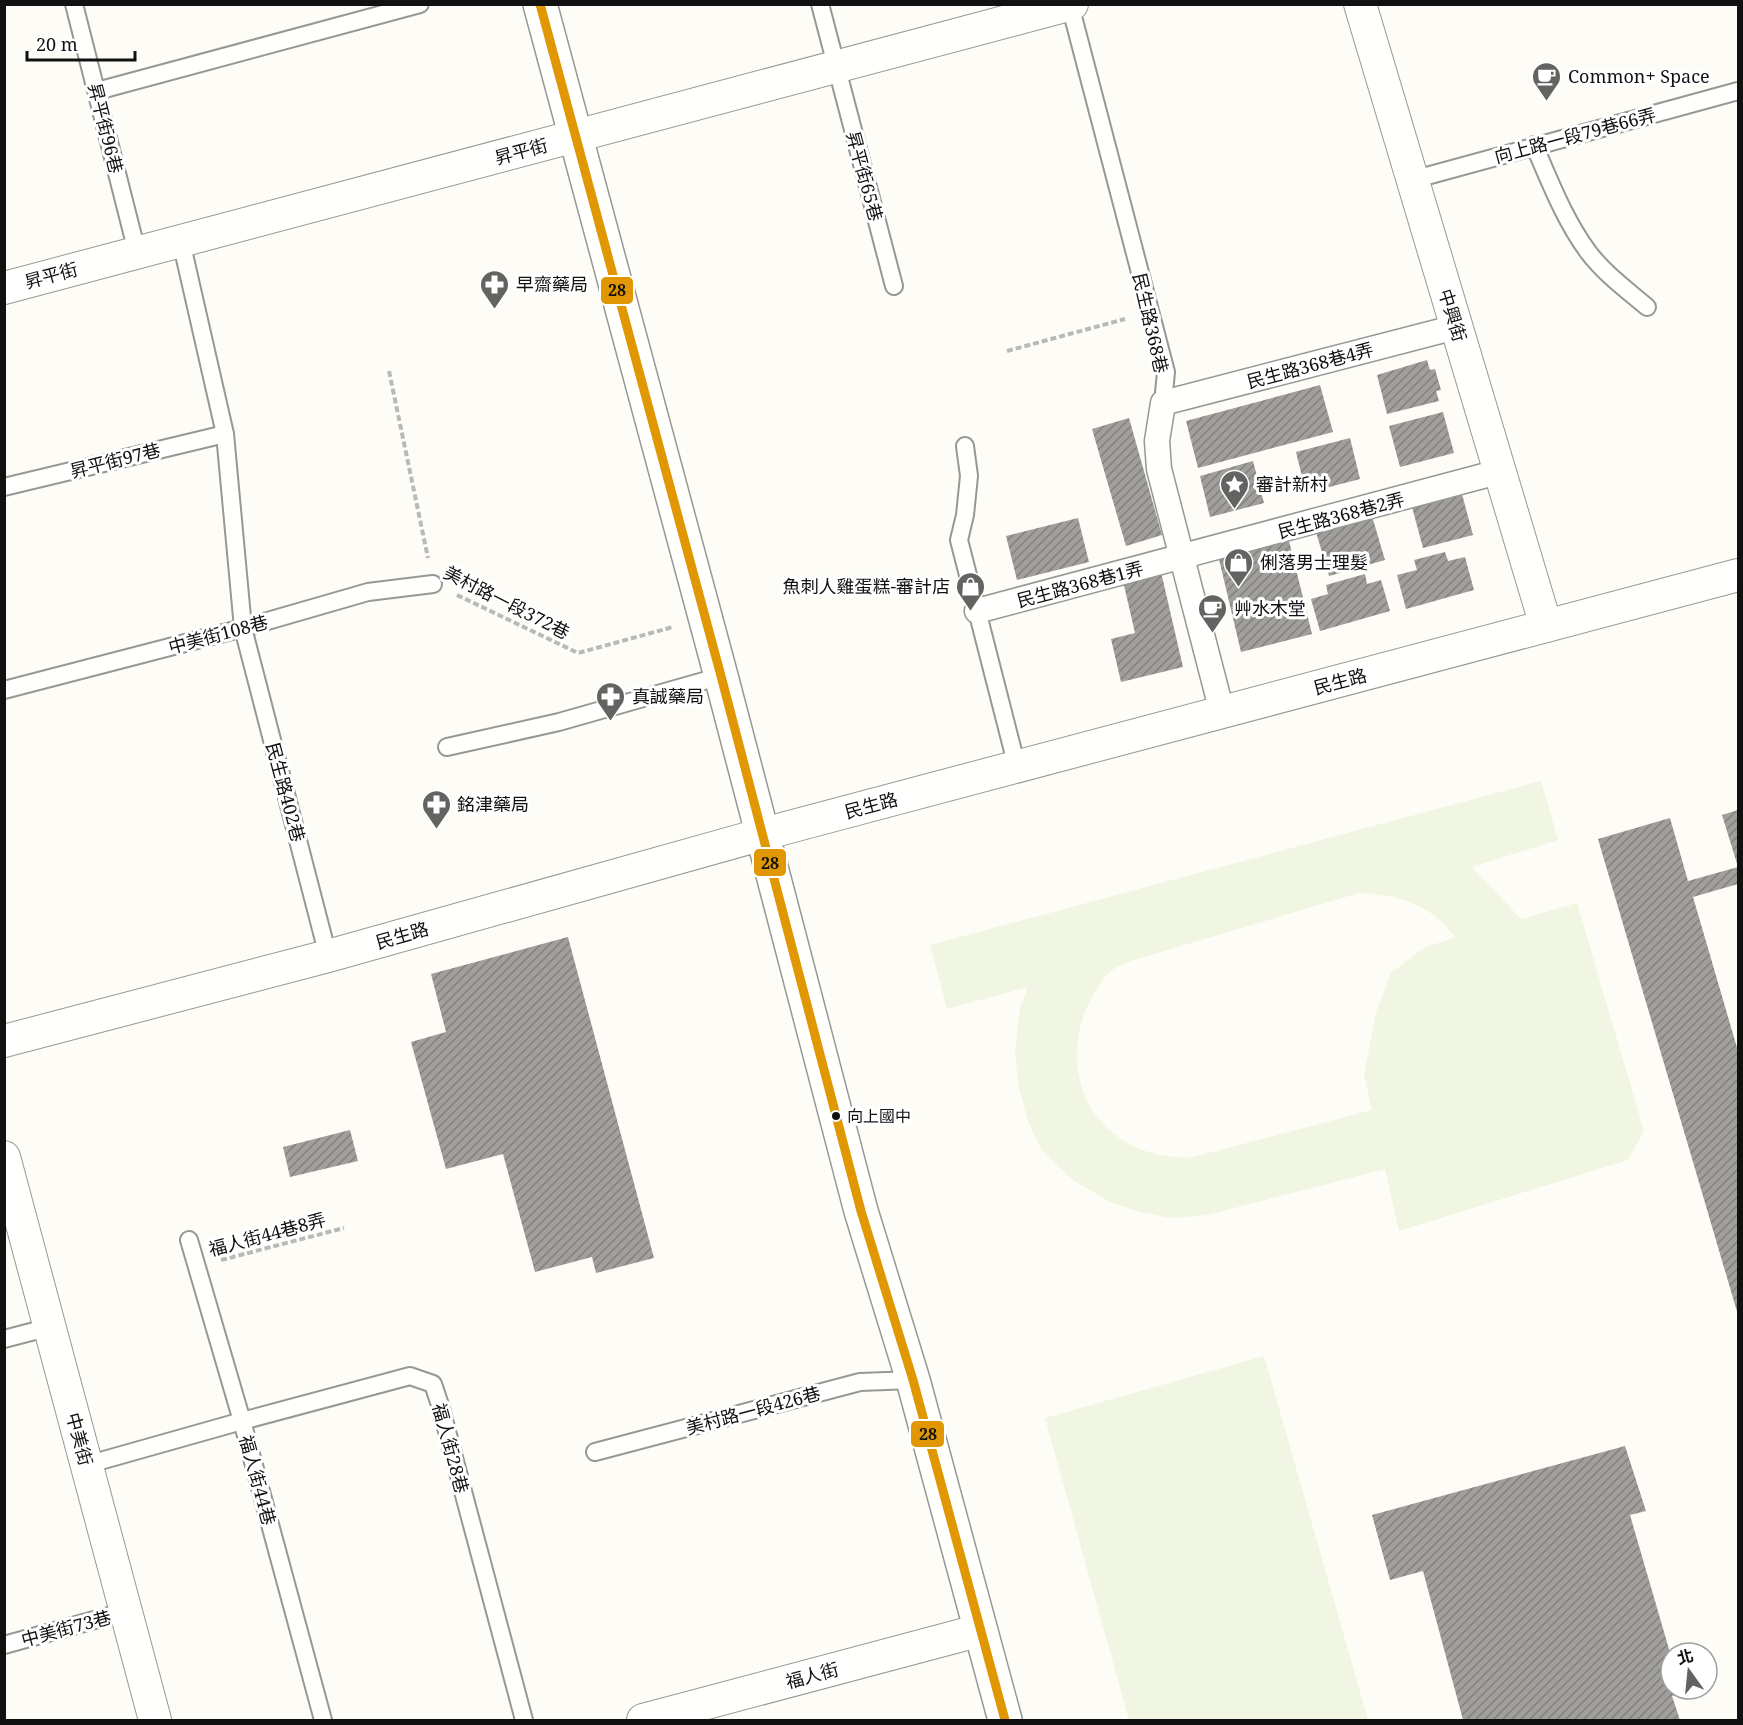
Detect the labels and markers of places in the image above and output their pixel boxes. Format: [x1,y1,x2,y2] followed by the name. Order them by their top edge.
[1531,60,1563,102] cafe icon: Common+ Space
[1568,64,1710,88] place label: Common+ Space
[479,268,511,310] pharmacy icon: 早齋藥局
[516,272,588,296] place label: 早齋藥局
[1219,468,1251,510] place icon: 審計新村
[1256,472,1328,496] place label: 審計新村
[1223,546,1255,588] shop icon: 俐落男士理髮
[1260,550,1368,574] place label: 俐落男士理髮
[955,570,987,612] shop icon: 魚刺人雞蛋糕-審計店
[782,574,950,598] place label: 魚刺人雞蛋糕-審計店
[1197,592,1229,634] cafe icon: 艸水木堂
[1234,596,1306,620] place label: 艸水木堂
[595,680,627,722] pharmacy icon: 真誠藥局
[632,684,704,708] place label: 真誠藥局
[420,788,452,830] pharmacy icon: 銘津藥局
[457,792,529,816] place label: 銘津藥局
[847,1105,911,1127] place label: 向上國中
[830,1110,842,1122] marker: 向上國中

